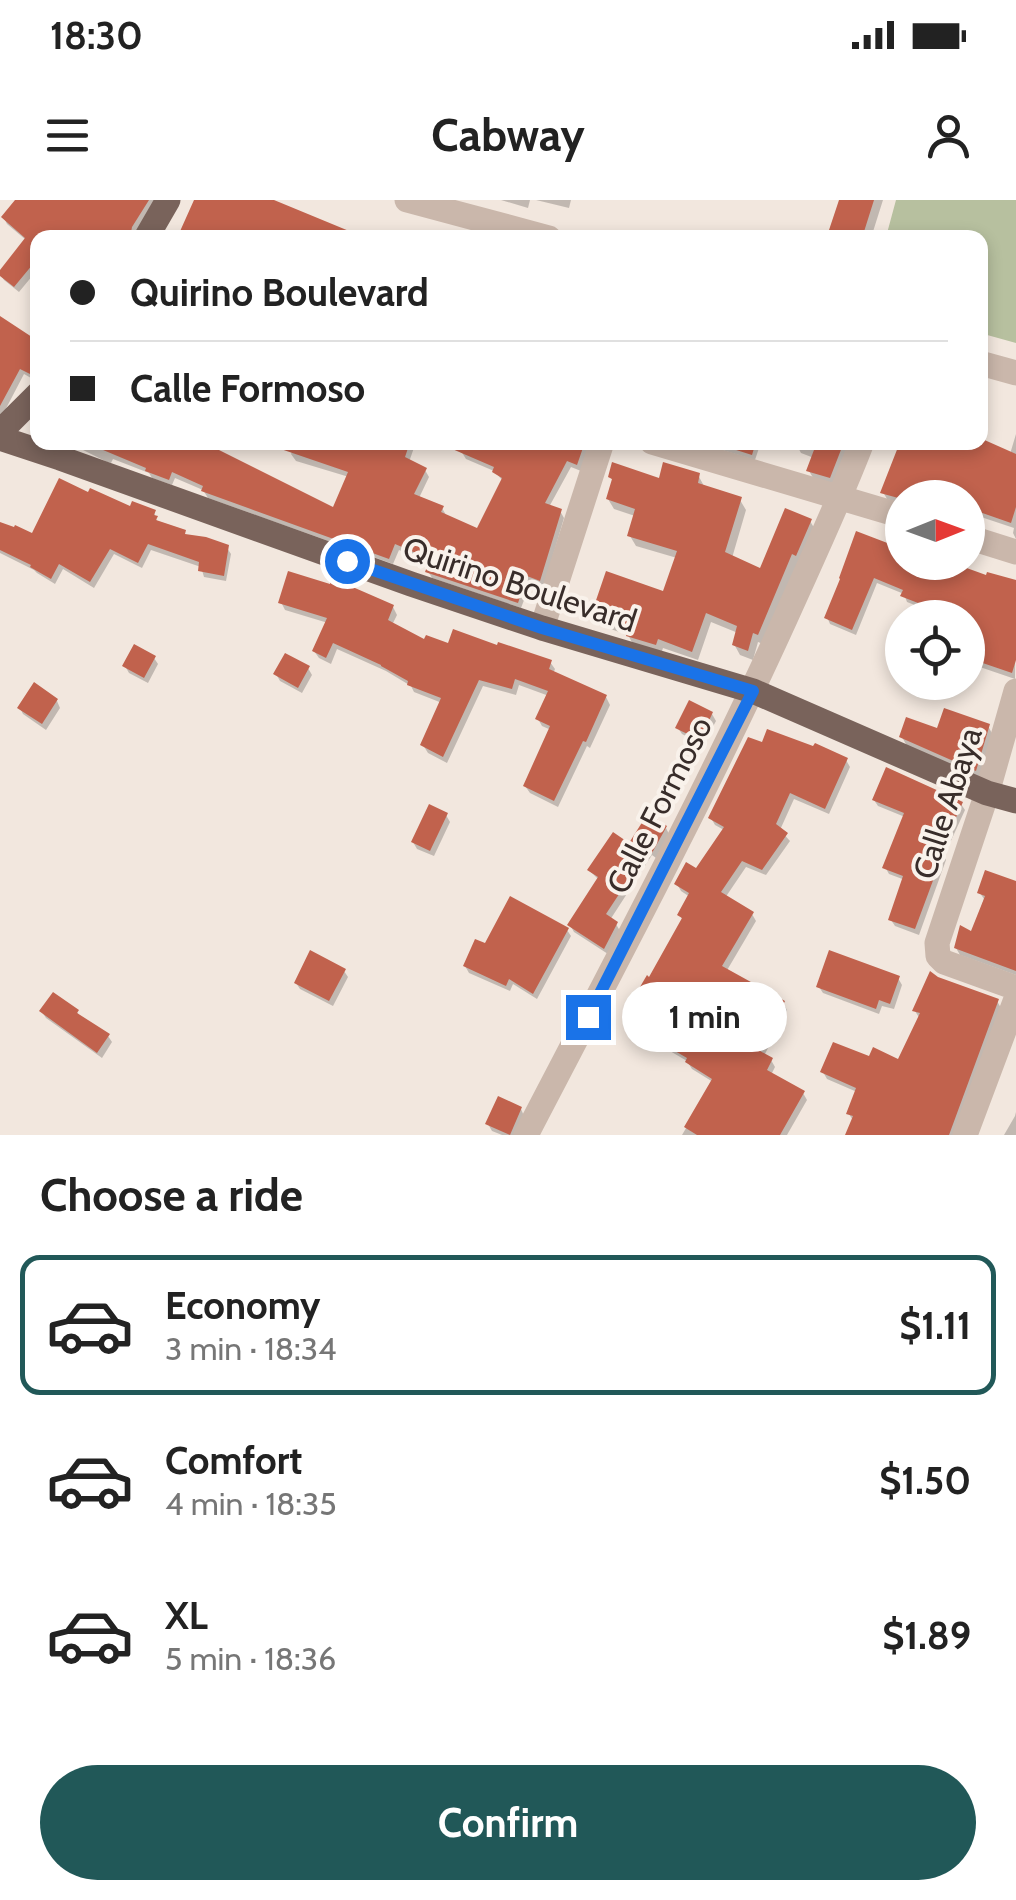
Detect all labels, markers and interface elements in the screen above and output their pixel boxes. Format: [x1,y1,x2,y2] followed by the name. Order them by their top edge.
[50,12,143,59] text: 18:30
[40,108,95,163] icon: menu
[431,108,585,162] text: Cabway
[921,108,976,163] icon: person
[130,269,429,316] text: Quirino Boulevard
[130,365,365,412] text: Calle Formoso
[885,480,985,580] north arrow
[885,480,985,700] map controls
[398,528,642,640] street label: Quirino Boulevard
[325,539,370,584] route start
[885,600,985,700] button: locate
[598,710,720,900] street label: Calle Formoso
[904,722,990,884] street label: Calle Abaya
[623,982,788,1052] callout: 1 min
[566,995,611,1040] route end
[668,997,741,1036] text: 1 min
[40,1168,303,1222] text: Choose a ride
[45,1280,135,1370] icon: car
[165,1282,320,1329] text: Economy
[899,1302,971,1349] text: $1.11
[165,1329,337,1368] text: 3 min · 18:34
[45,1435,135,1525] icon: car
[165,1437,302,1484] text: Comfort
[879,1457,971,1504] text: $1.50
[165,1484,337,1523] text: 4 min · 18:35
[45,1590,135,1680] icon: car
[165,1592,208,1639] text: XL
[882,1612,971,1659] text: $1.89
[165,1639,336,1678] text: 5 min · 18:36
[40,1765,976,1880] button: Confirm

